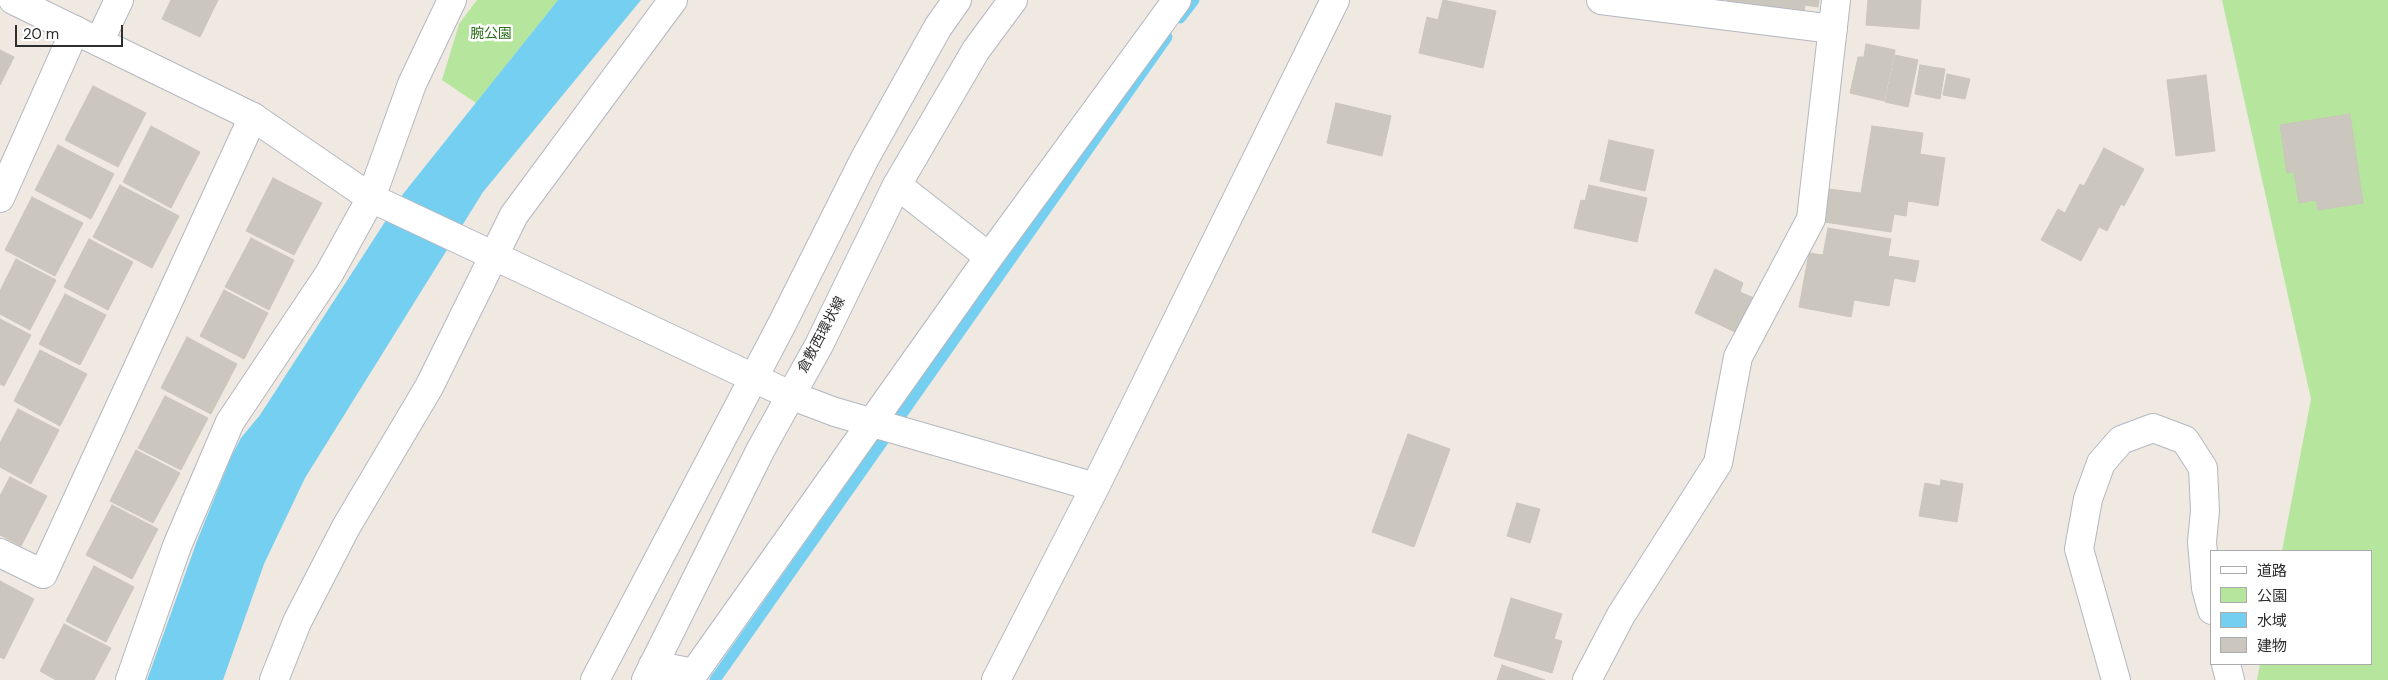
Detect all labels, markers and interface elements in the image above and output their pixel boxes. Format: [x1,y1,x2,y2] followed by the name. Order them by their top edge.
[18,15,125,47] scale bar
[23,24,59,44] text: 20 m
[470,26,512,42] park label: 腕公園
[795,294,849,376] street label: 倉敷西環状線
[2210,550,2373,665] legend
[2257,561,2287,581] text: 道路
[2257,586,2287,606] text: 公園
[2257,611,2287,631] text: 水域
[2257,636,2287,656] text: 建物

